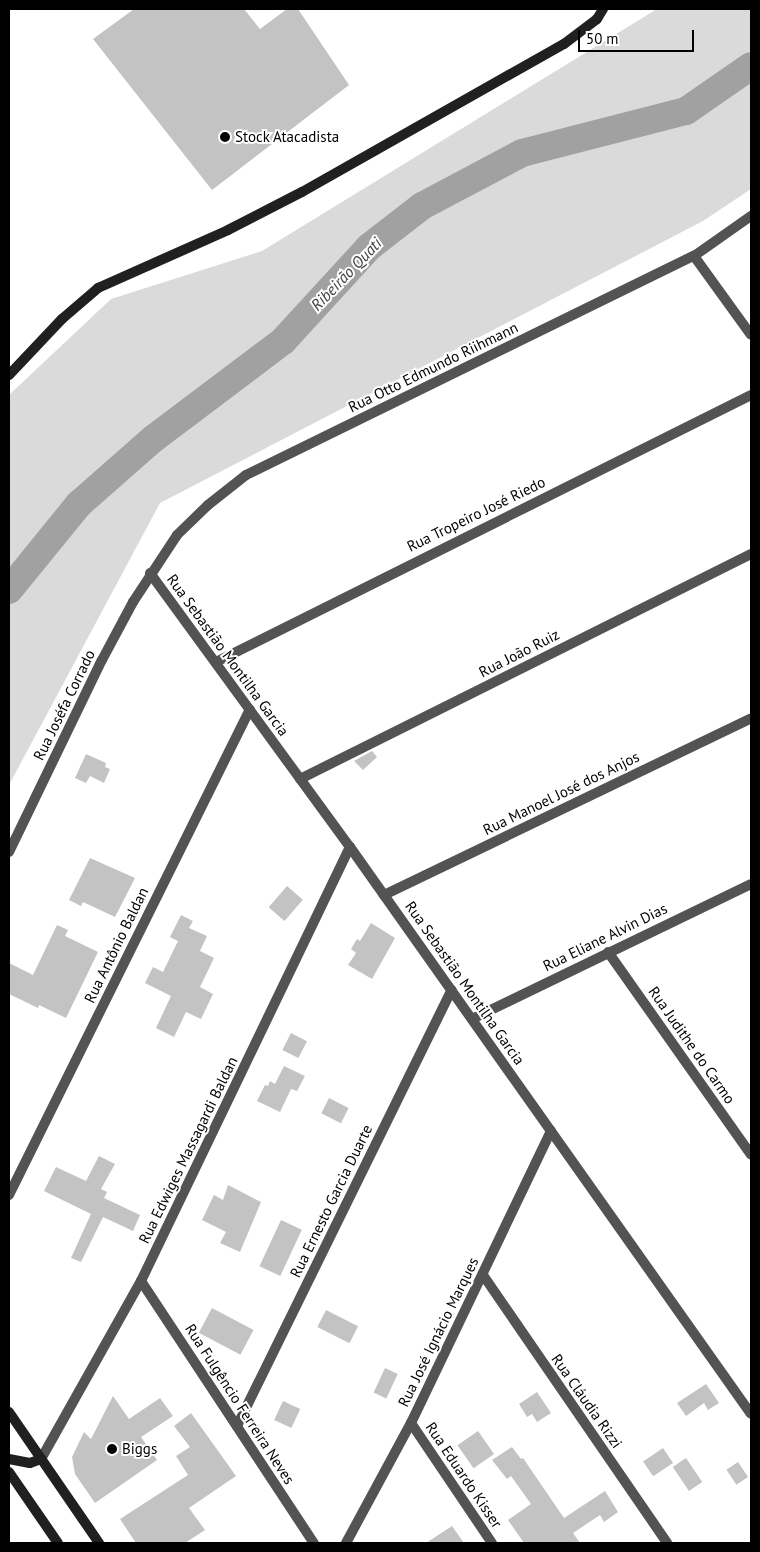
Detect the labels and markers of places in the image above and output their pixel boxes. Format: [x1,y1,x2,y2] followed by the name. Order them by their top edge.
[235,128,340,146] place label: Stock Atacadista
[219,131,231,143] marker: Stock Atacadista
[122,1440,157,1458] place label: Biggs
[106,1443,118,1455] marker: Biggs

